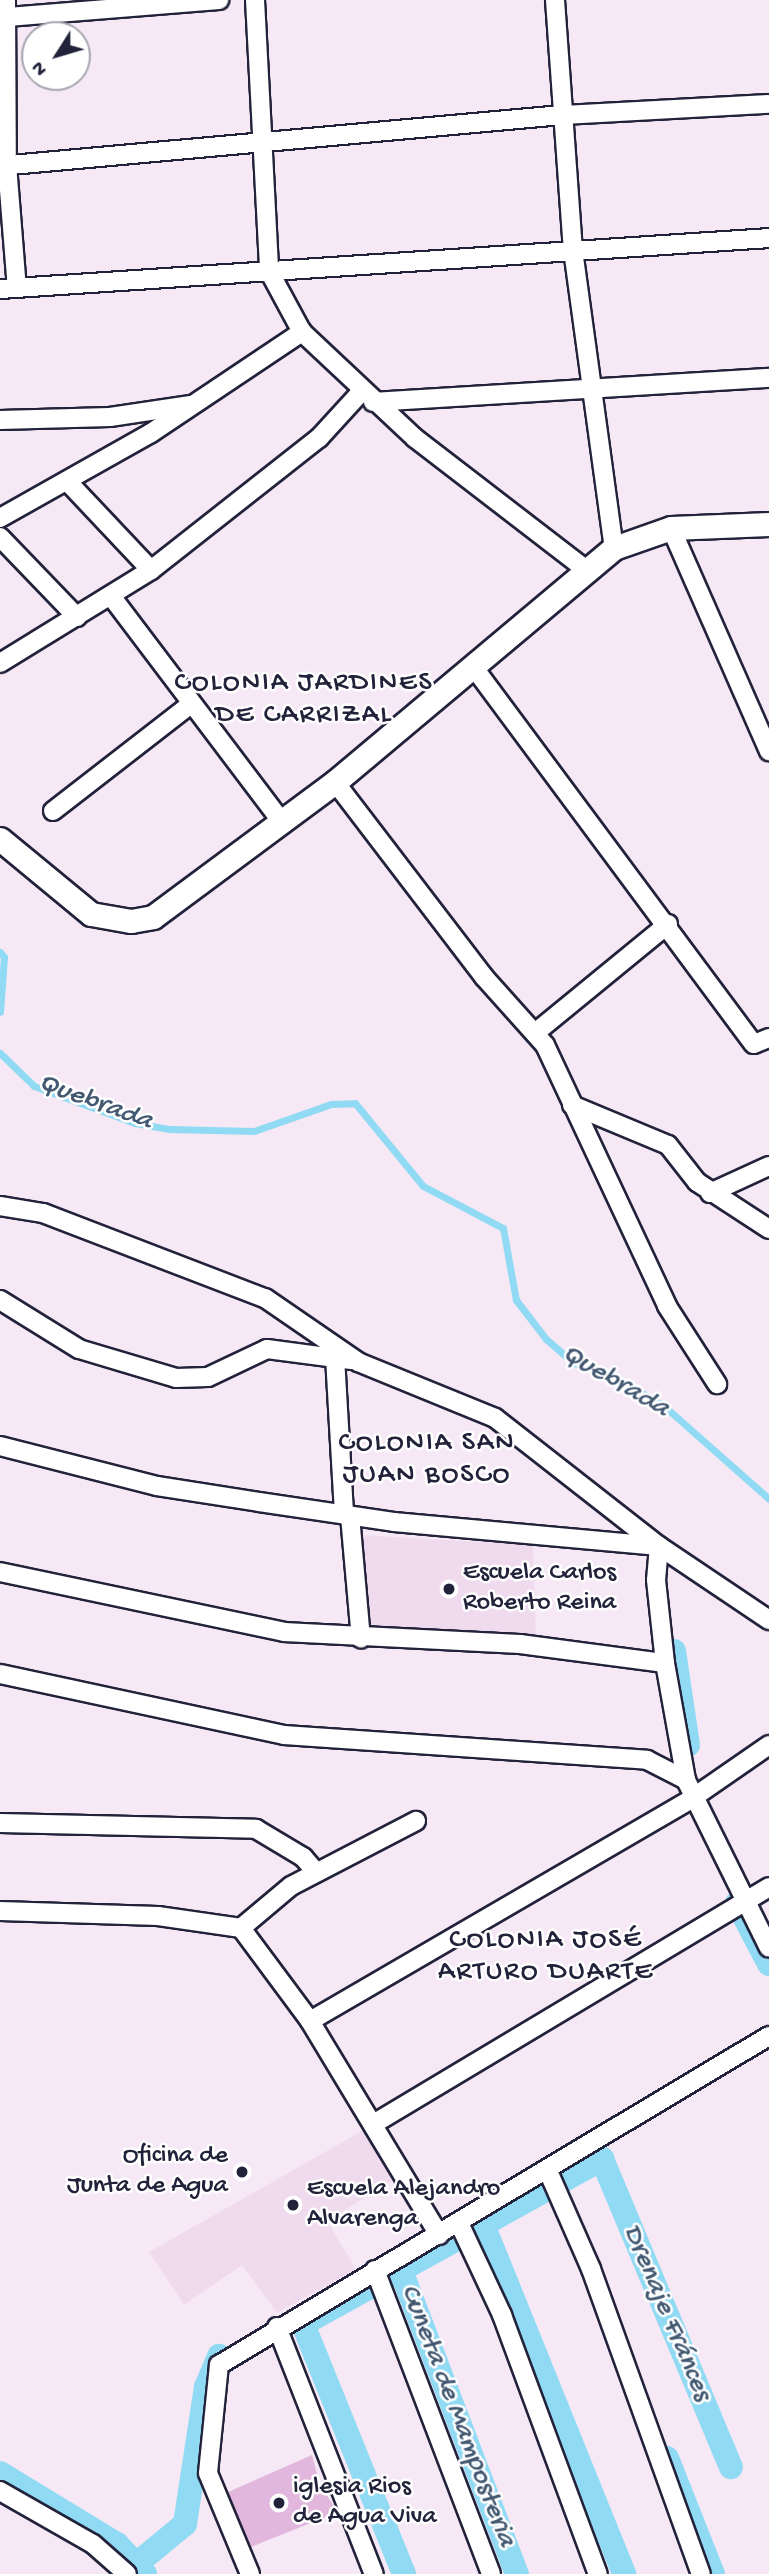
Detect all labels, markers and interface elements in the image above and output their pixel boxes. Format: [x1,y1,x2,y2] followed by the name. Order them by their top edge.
[21,21,91,91] north arrow
[28,56,53,80] text: N
[176,667,432,733] district label: COLONIA JARDINES DE CARRIZAL
[34,1067,156,1139] water label: Quebrada
[555,1338,675,1426] water label: Quebrada
[340,1427,514,1493] district label: COLONIA SAN JUAN BOSCO
[463,1558,616,1620] place label: Escuela Carlos Roberto Reina
[441,1581,457,1597] marker: Escuela Carlos Roberto Reina
[440,1924,652,1990] district label: COLONIA JOSÉ ARTURO DUARTE
[67,2141,228,2202] place label: Oficina de Junta de Agua
[234,2164,250,2180] marker: Oficina de Junta de Agua
[307,2174,500,2236] place label: Escuela Alejandro Alvarenga
[285,2197,301,2213] marker: Escuela Alejandro Alvarenga
[614,2220,718,2406] water label: Drenaje Fránces
[391,2280,523,2552] water label: Cuneta de Mamposteria
[293,2472,437,2534] place label: iglesia Rios de Agua Viva
[271,2495,287,2511] marker: iglesia Rios de Agua Viva

